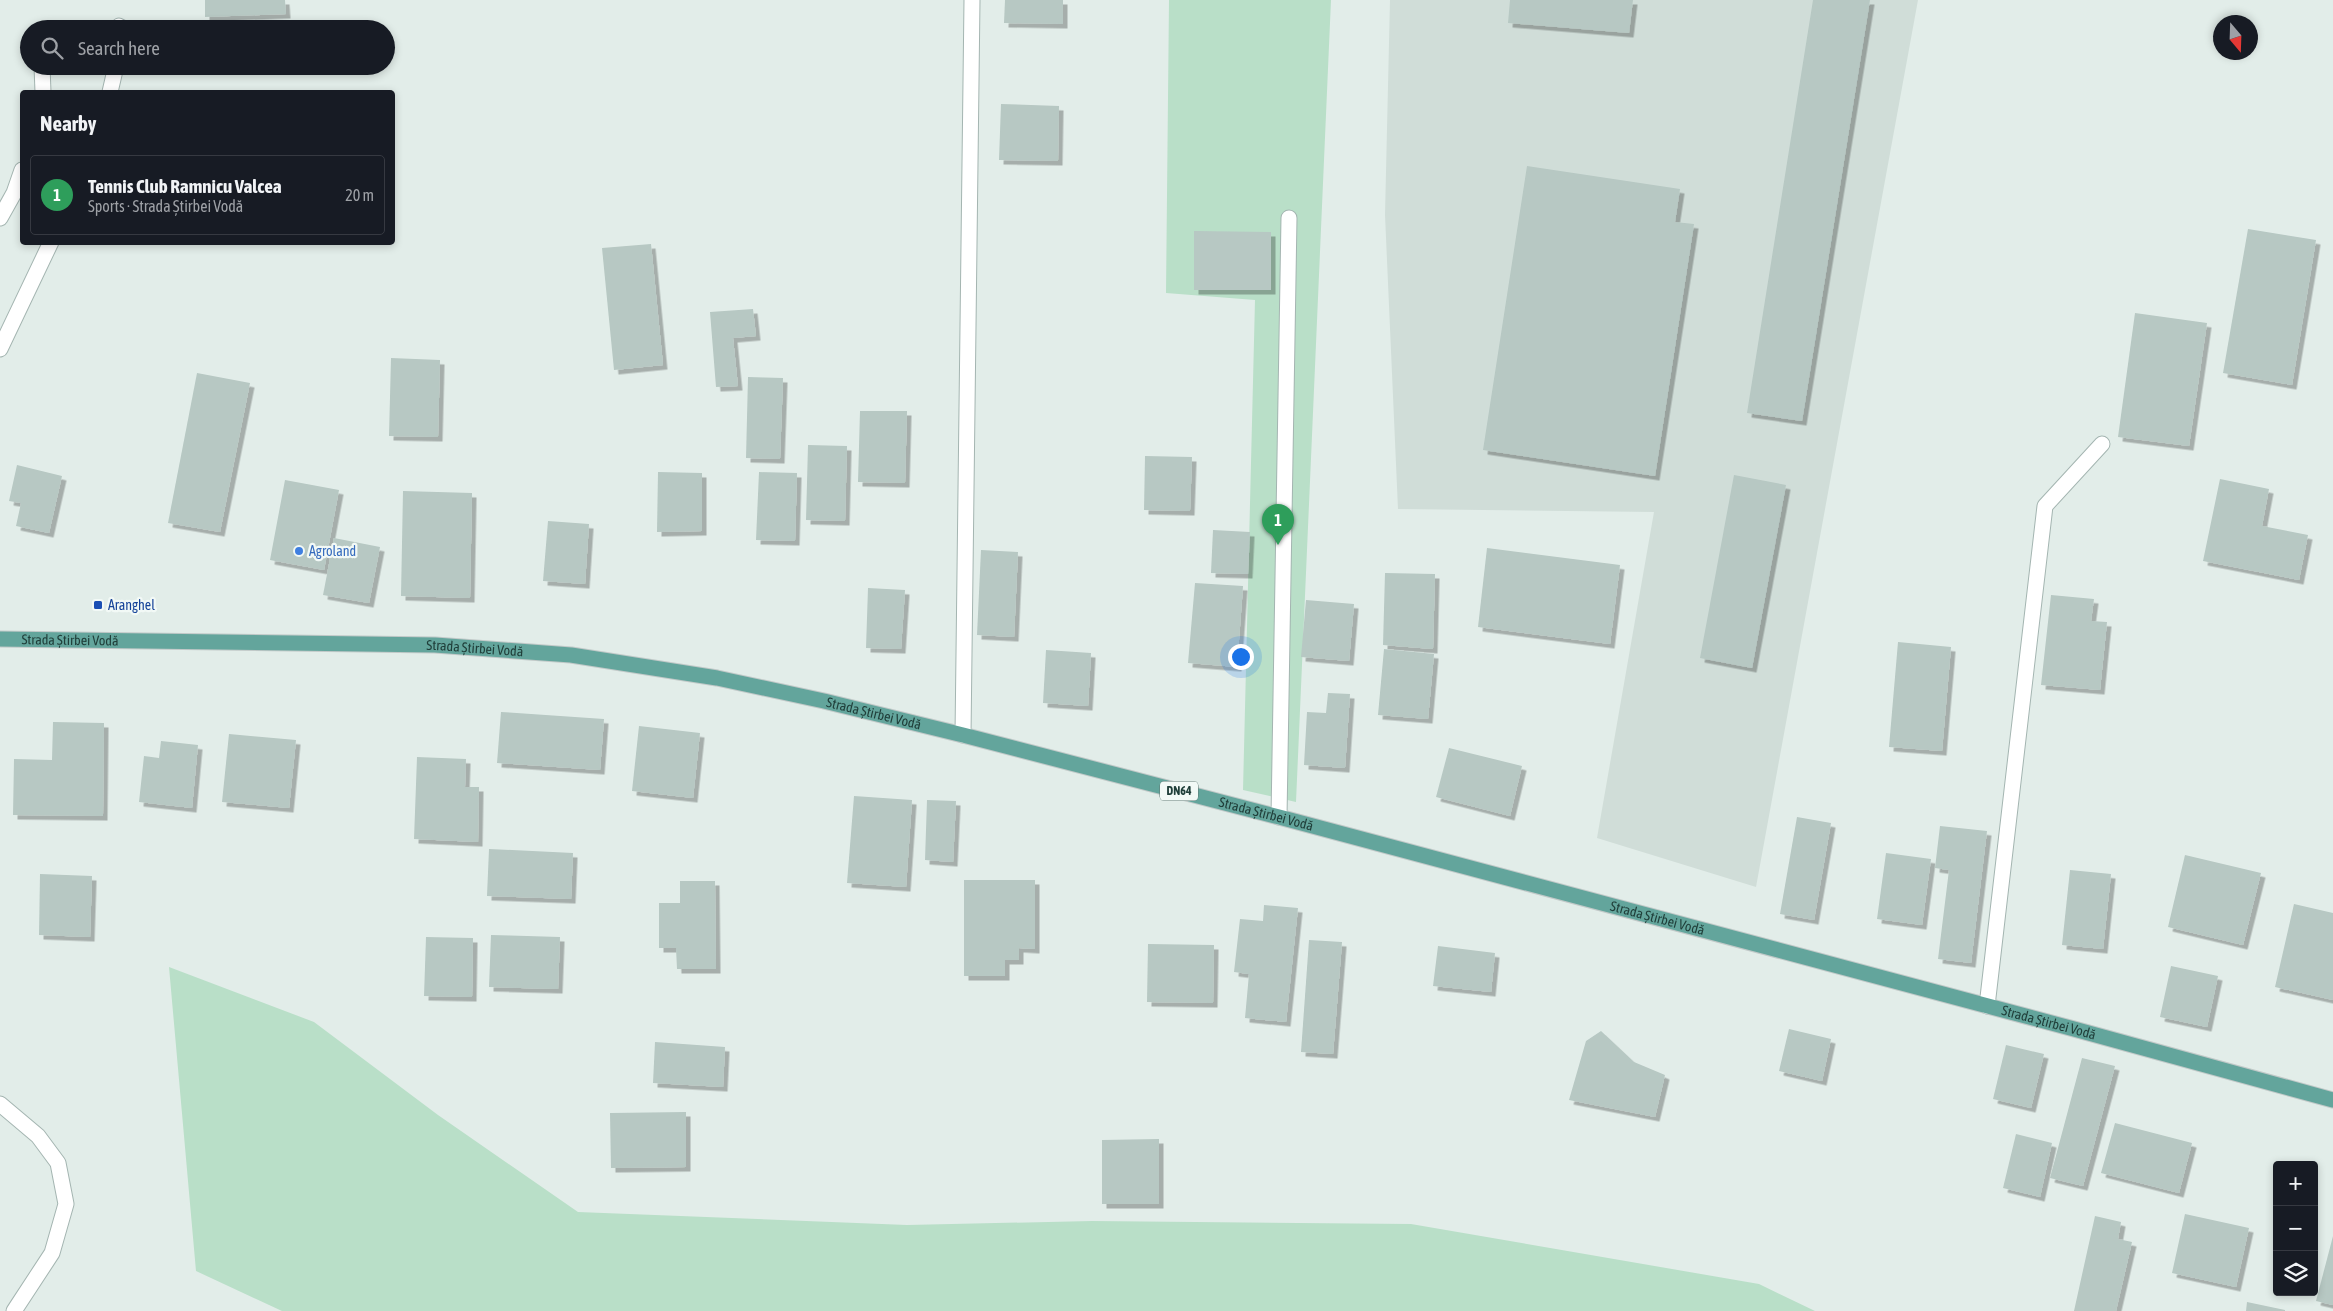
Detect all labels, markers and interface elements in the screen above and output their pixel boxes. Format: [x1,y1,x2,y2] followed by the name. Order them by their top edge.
[2213,15,2258,60] north arrow
[20,20,395,75] search box
[38,34,66,62] icon: search
[78,37,160,59] text: Search here
[40,111,96,135] text: Nearby
[88,175,282,197] text: Tennis Club Ramnicu Valcea
[53,186,61,204] text: 1
[345,186,374,204] text: 20 m
[88,197,243,215] text: Sports · Strada Știrbei Vodă
[1262,504,1294,545] pin: 1
[309,543,356,559] place label: Agroland
[293,545,305,557] marker: Agroland
[108,597,155,613] place label: Aranghel
[92,599,104,611] marker: Aranghel
[21,631,119,649] street label: Strada Știrbei Vodă
[426,637,524,659] street label: Strada Știrbei Vodă
[1228,644,1254,670] your location
[825,694,923,733] street label: Strada Știrbei Vodă
[1160,781,1198,800] road number: DN64
[1217,794,1315,834] street label: Strada Știrbei Vodă
[1609,898,1707,938] street label: Strada Știrbei Vodă
[2000,1002,2098,1043] street label: Strada Știrbei Vodă
[2273,1161,2318,1296] map controls
[2273,1161,2318,1206] button: +
[2273,1206,2318,1251] button: −
[2273,1251,2318,1296] button: layers

